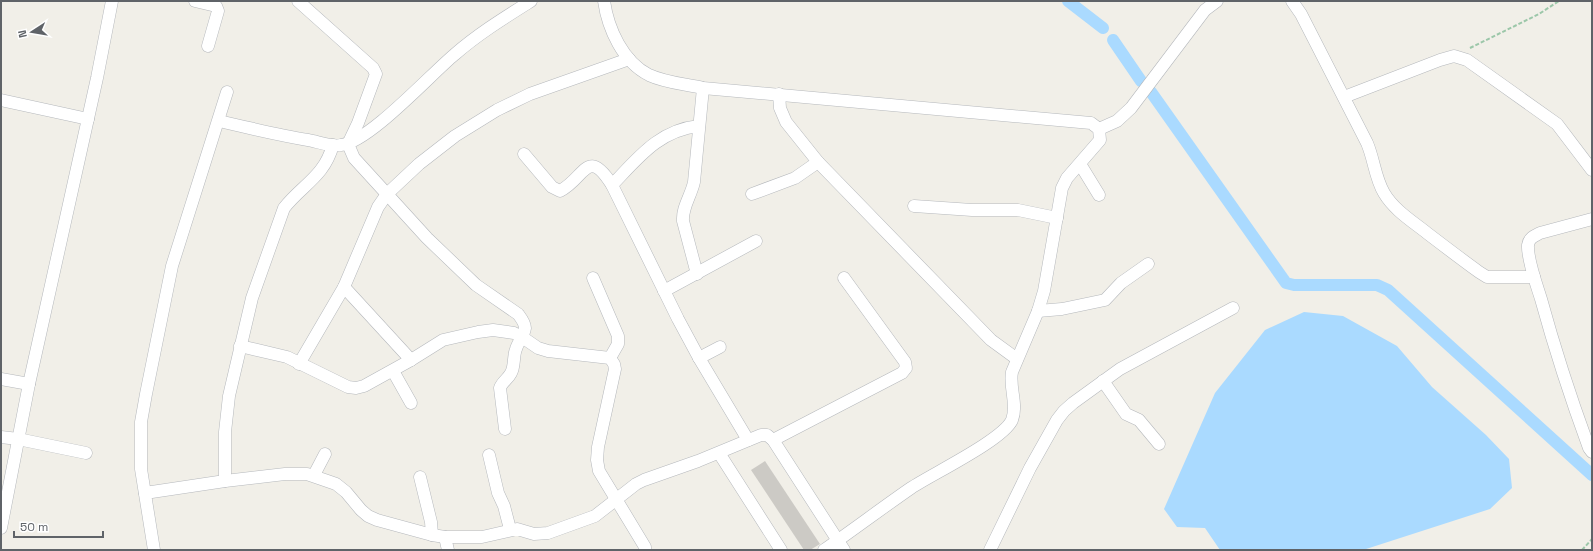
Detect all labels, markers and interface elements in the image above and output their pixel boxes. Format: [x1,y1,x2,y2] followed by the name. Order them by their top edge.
[12,12,52,52] north arrow
[15,29,30,39] text: N
[14,513,103,539] scale bar
[20,519,48,535] text: 50 m

